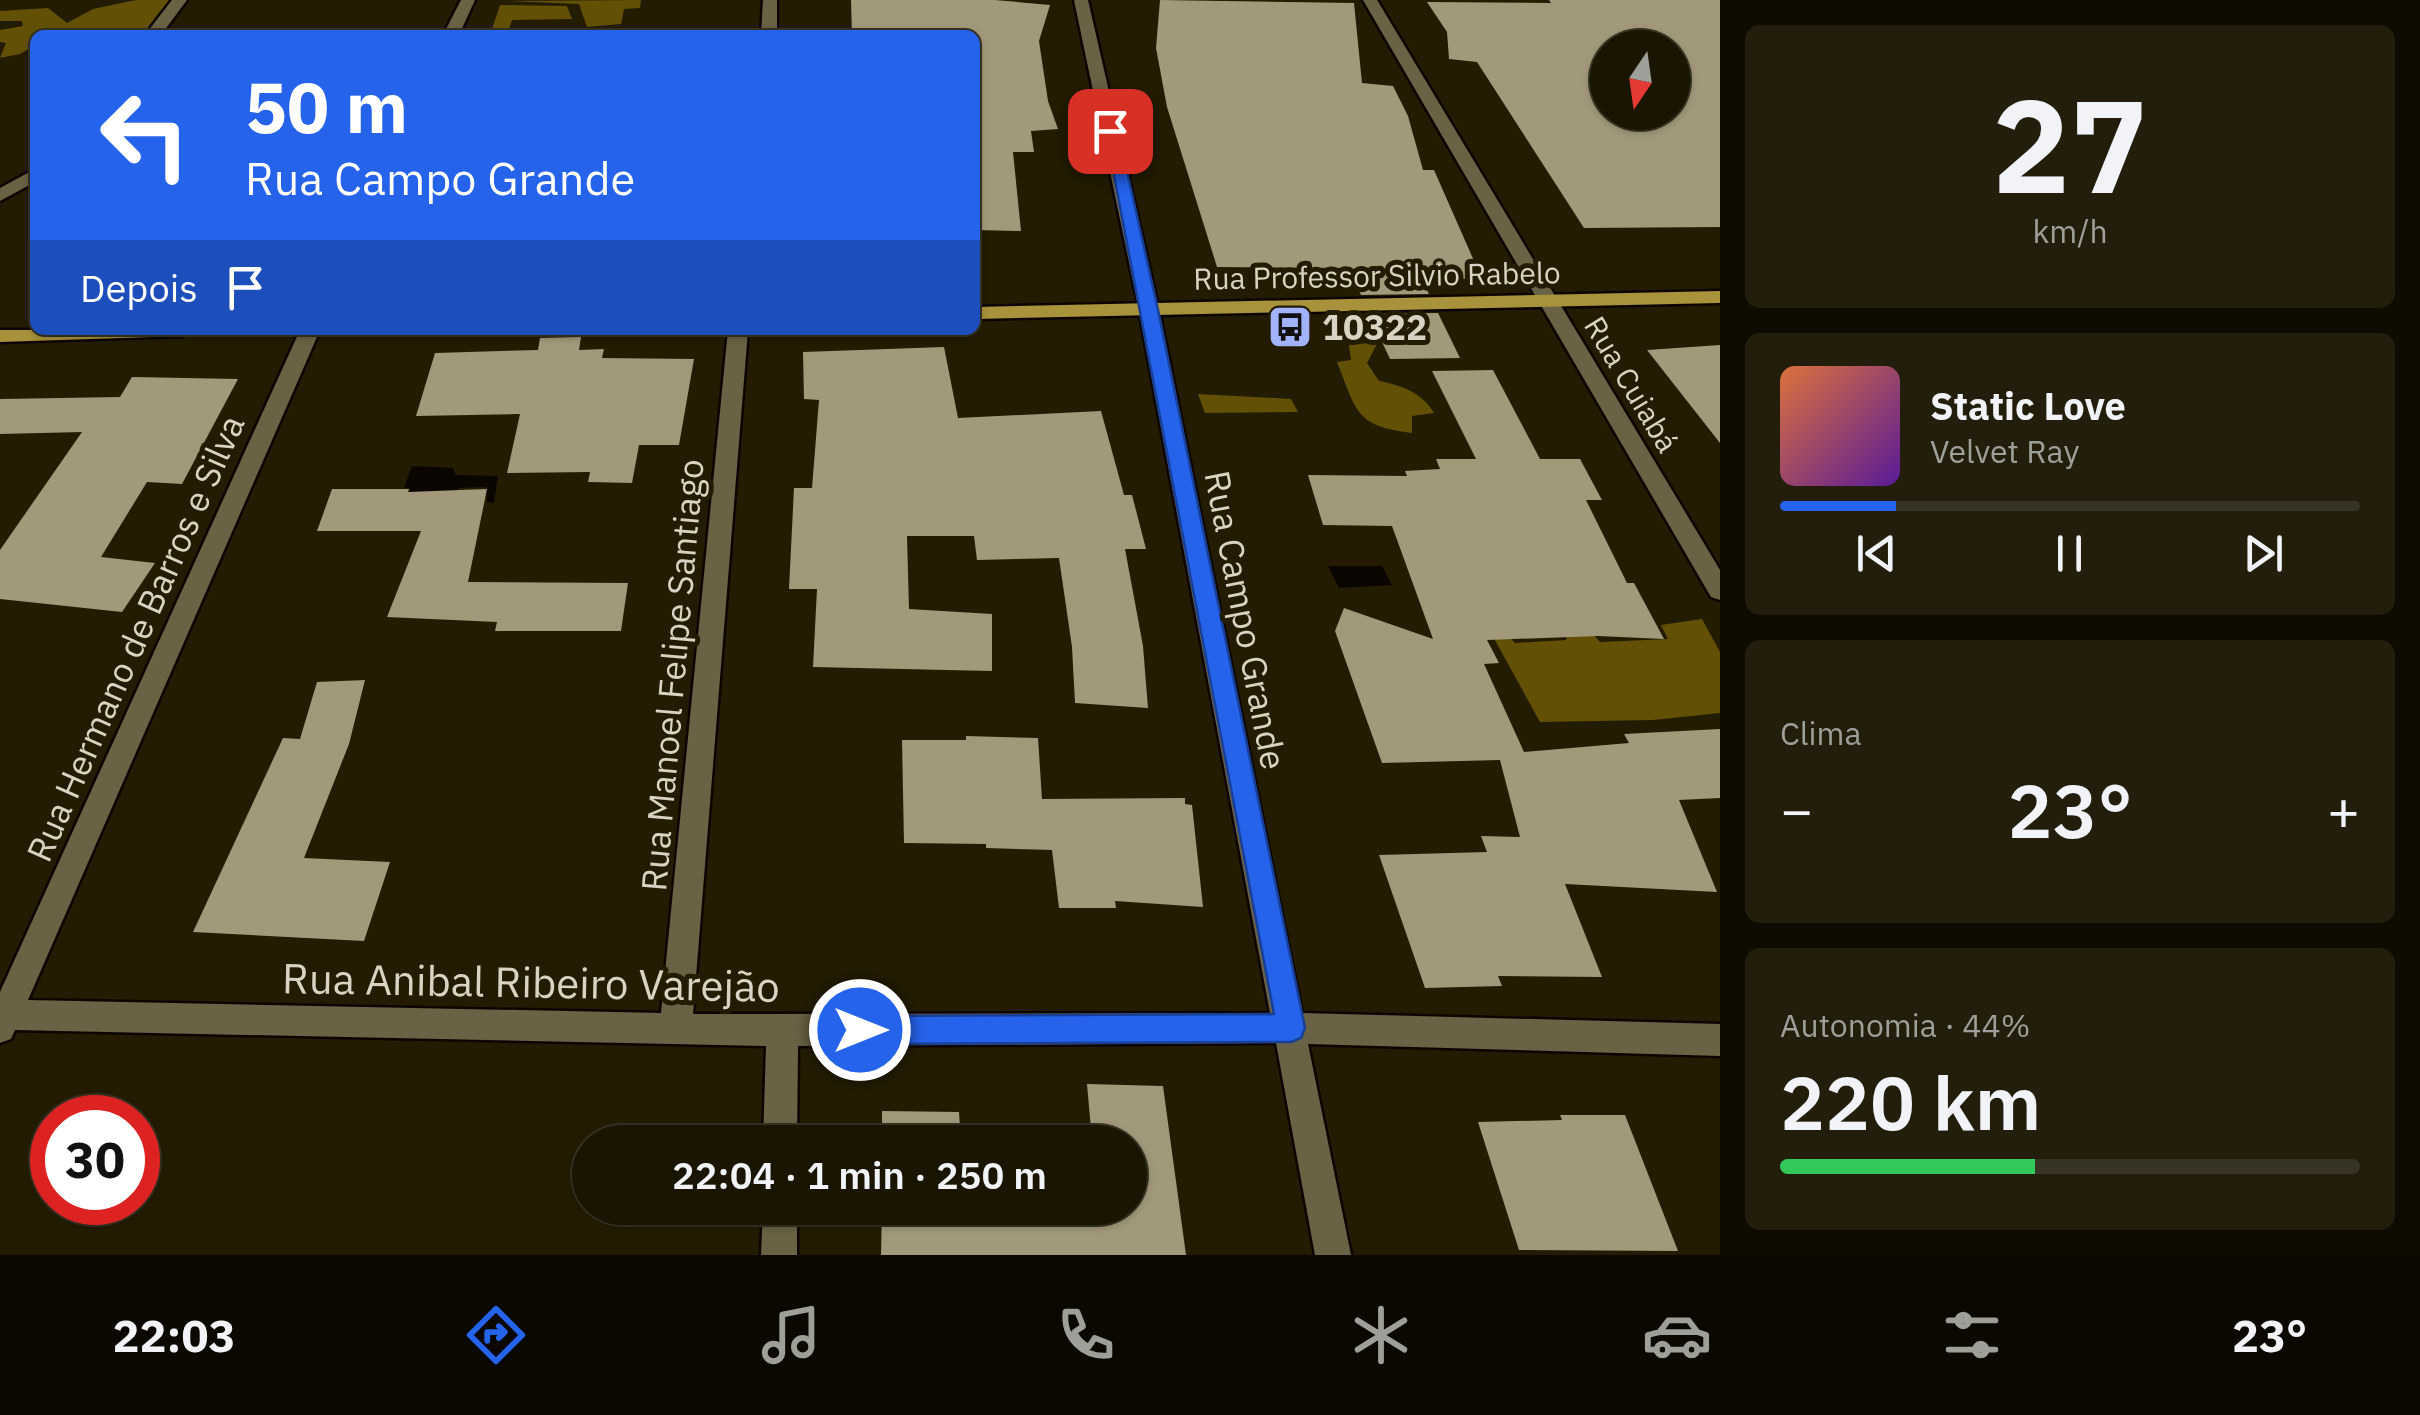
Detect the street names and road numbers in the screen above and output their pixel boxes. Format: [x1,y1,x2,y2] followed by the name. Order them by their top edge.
[1193,252,1561,298] street label: Rua Professor Silvio Rabelo
[1576,309,1688,459] street label: Rua Cuiabá
[16,408,254,868] street label: Rua Hermano de Barros e Silva
[630,457,714,893] street label: Rua Manoel Felipe Santiago
[1194,467,1298,773] street label: Rua Campo Grande
[282,950,780,1014] street label: Rua Anibal Ribeiro Varejão

